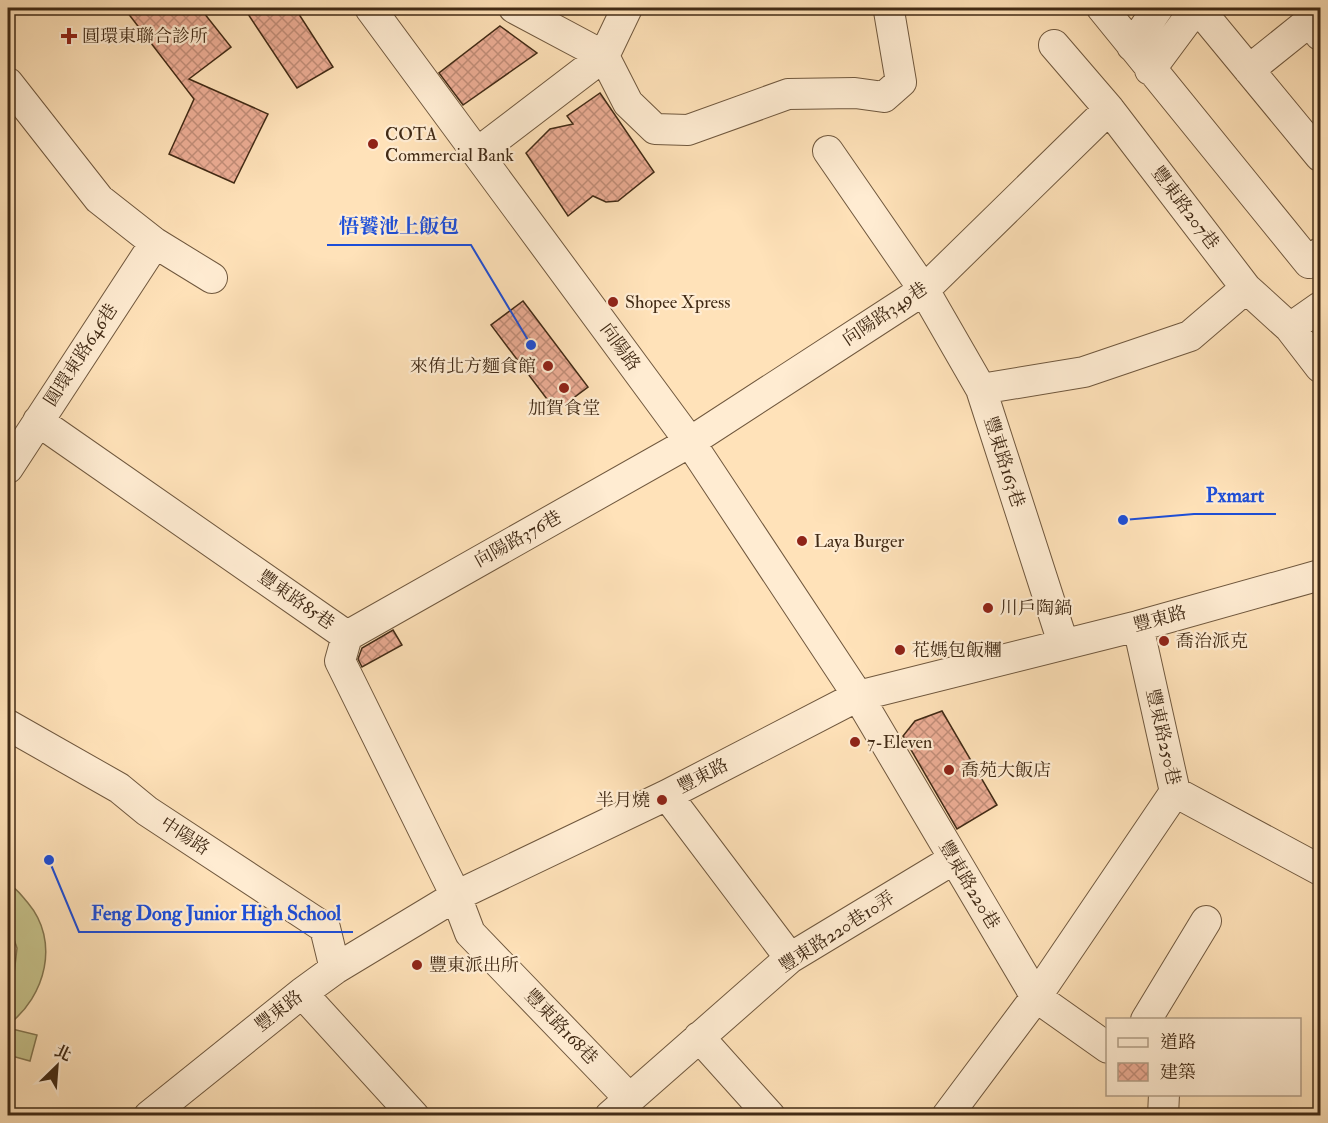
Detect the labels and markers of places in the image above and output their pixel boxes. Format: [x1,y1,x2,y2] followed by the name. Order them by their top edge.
[82,25,208,48] place label: 圓環東聯合診所
[60,27,78,45] marker: 圓環東聯合診所
[385,123,514,167] place label: COTA Commercial Bank
[366,137,380,151] marker: COTA Commercial Bank
[327,207,471,245] callout: 悟饕池上飯包
[625,291,730,314] place label: Shopee Xpress
[606,295,620,309] marker: Shopee Xpress
[410,355,536,378] place label: 來侑北方麵食館
[541,359,555,373] marker: 來侑北方麵食館
[557,381,571,395] marker: 加賀食堂
[528,397,600,420] place label: 加賀食堂
[1194,476,1276,514] callout: Pxmart
[814,530,904,553] place label: Laya Burger
[795,534,809,548] marker: Laya Burger
[1000,597,1072,620] place label: 川戶陶鍋
[981,601,995,615] marker: 川戶陶鍋
[1176,630,1248,653] place label: 喬治派克
[1157,634,1171,648] marker: 喬治派克
[912,639,1002,662] place label: 花媽包飯糰
[893,643,907,657] marker: 花媽包飯糰
[867,731,932,754] place label: 7-Eleven
[848,735,862,749] marker: 7-Eleven
[961,759,1051,782] place label: 喬苑大飯店
[942,763,956,777] marker: 喬苑大飯店
[596,789,650,812] place label: 半月燒
[655,793,669,807] marker: 半月燒
[79,894,353,932] callout: Feng Dong Junior High School
[429,954,519,977] place label: 豐東派出所
[410,958,424,972] marker: 豐東派出所

